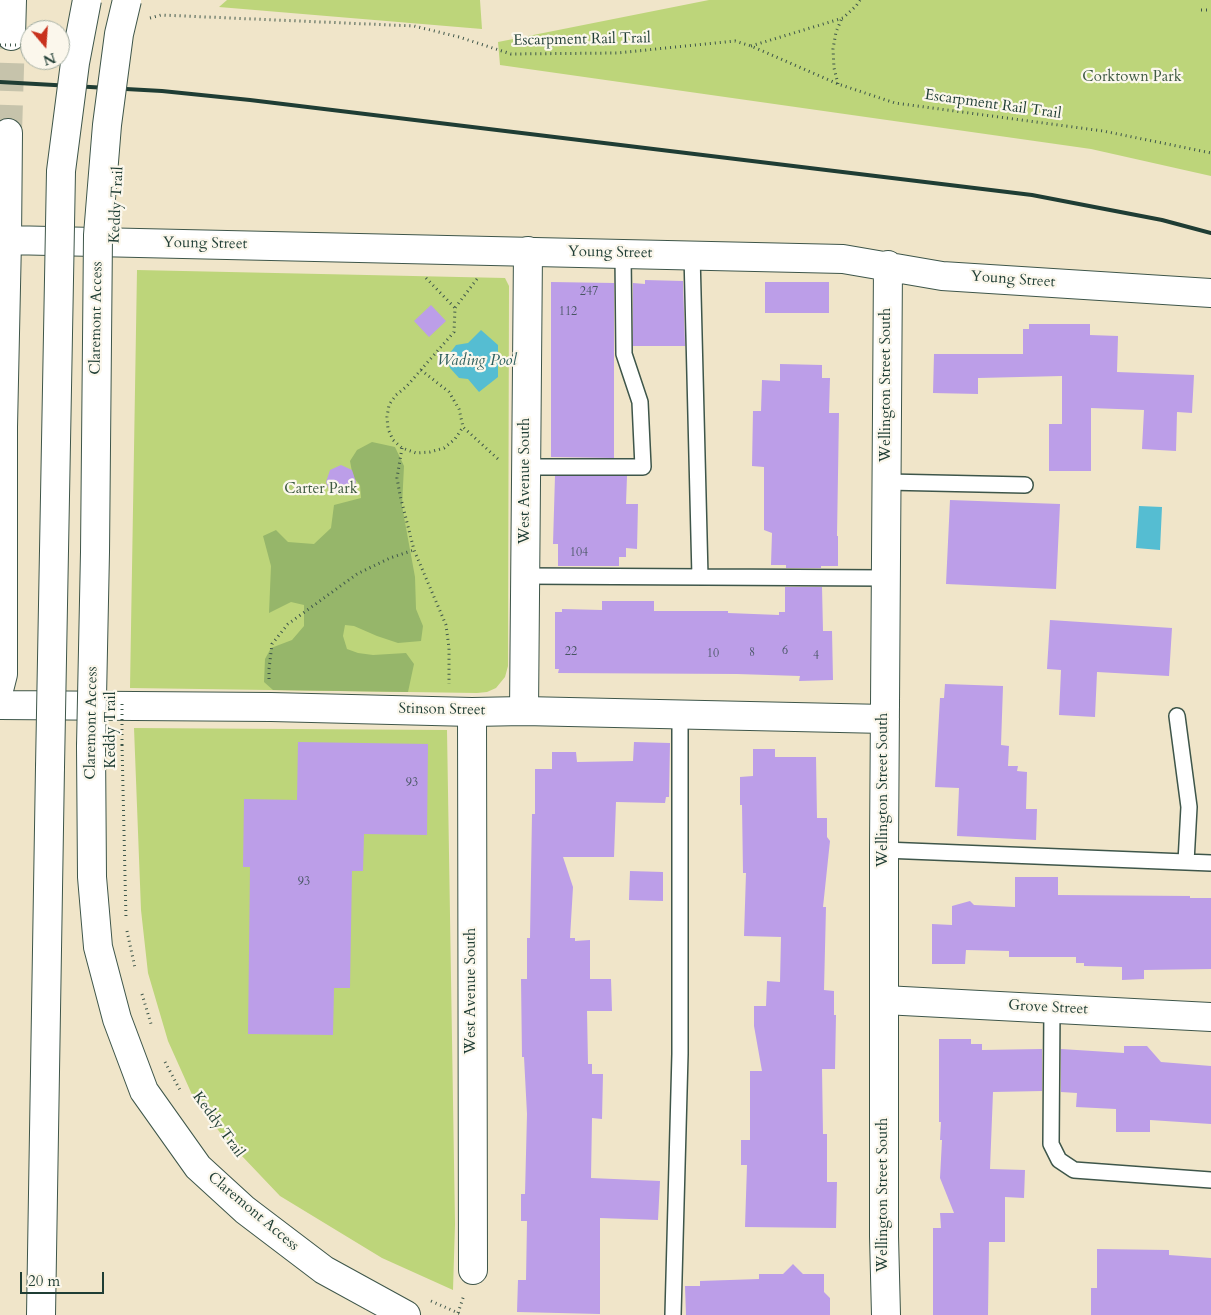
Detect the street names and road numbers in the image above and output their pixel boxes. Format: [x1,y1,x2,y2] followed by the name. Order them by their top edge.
[513,30,651,50] street label: Escarpment Rail Trail
[924,87,1062,123] street label: Escarpment Rail Trail
[106,166,128,244] street label: Keddy Trail
[163,234,247,254] street label: Young Street
[568,243,652,263] street label: Young Street
[87,261,107,375] street label: Claremont Access
[970,268,1056,292] street label: Young Street
[878,308,896,462] street label: Wellington Street South
[517,418,535,544] street label: West Avenue South
[82,666,102,780] street label: Claremont Access
[103,692,121,768] street label: Keddy Trail
[398,700,486,720] street label: Stinson Street
[875,713,893,867] street label: Wellington Street South
[463,928,481,1054] street label: West Avenue South
[1008,997,1088,1019] street label: Grove Street
[188,1089,248,1161] street label: Keddy Trail
[875,1118,893,1272] street label: Wellington Street South
[204,1169,302,1255] street label: Claremont Access

